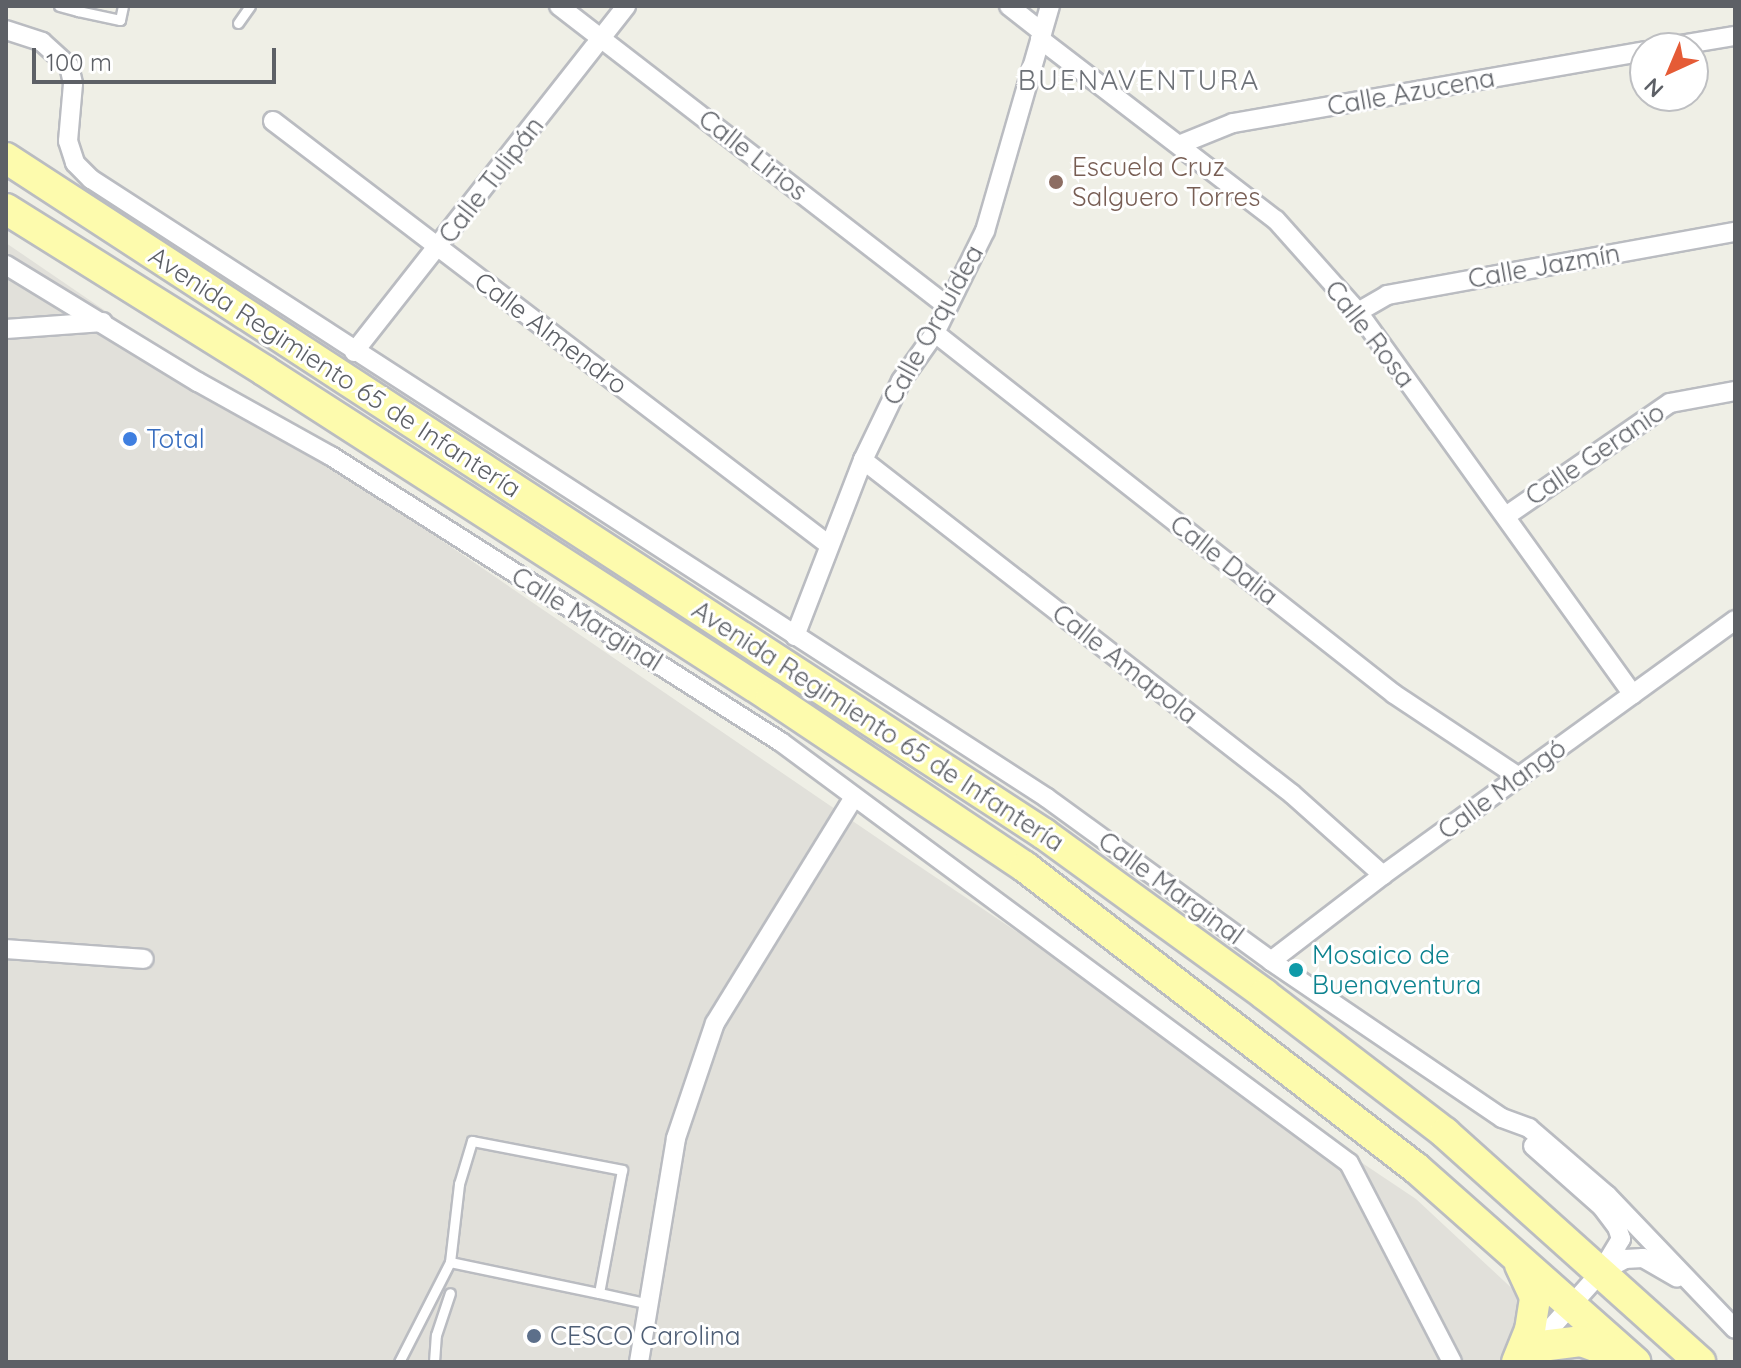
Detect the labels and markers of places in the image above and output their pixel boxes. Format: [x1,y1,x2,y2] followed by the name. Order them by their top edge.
[1072,151,1260,212] place label: Escuela Cruz Salguero Torres
[1047,173,1065,191] marker: Escuela Cruz Salguero Torres
[146,423,205,455] place label: Total
[121,430,139,448] marker: Total
[1312,939,1481,1000] place label: Mosaico de Buenaventura
[1287,961,1305,979] marker: Mosaico de Buenaventura
[550,1320,741,1352] place label: CESCO Carolina
[525,1327,543,1345] marker: CESCO Carolina

